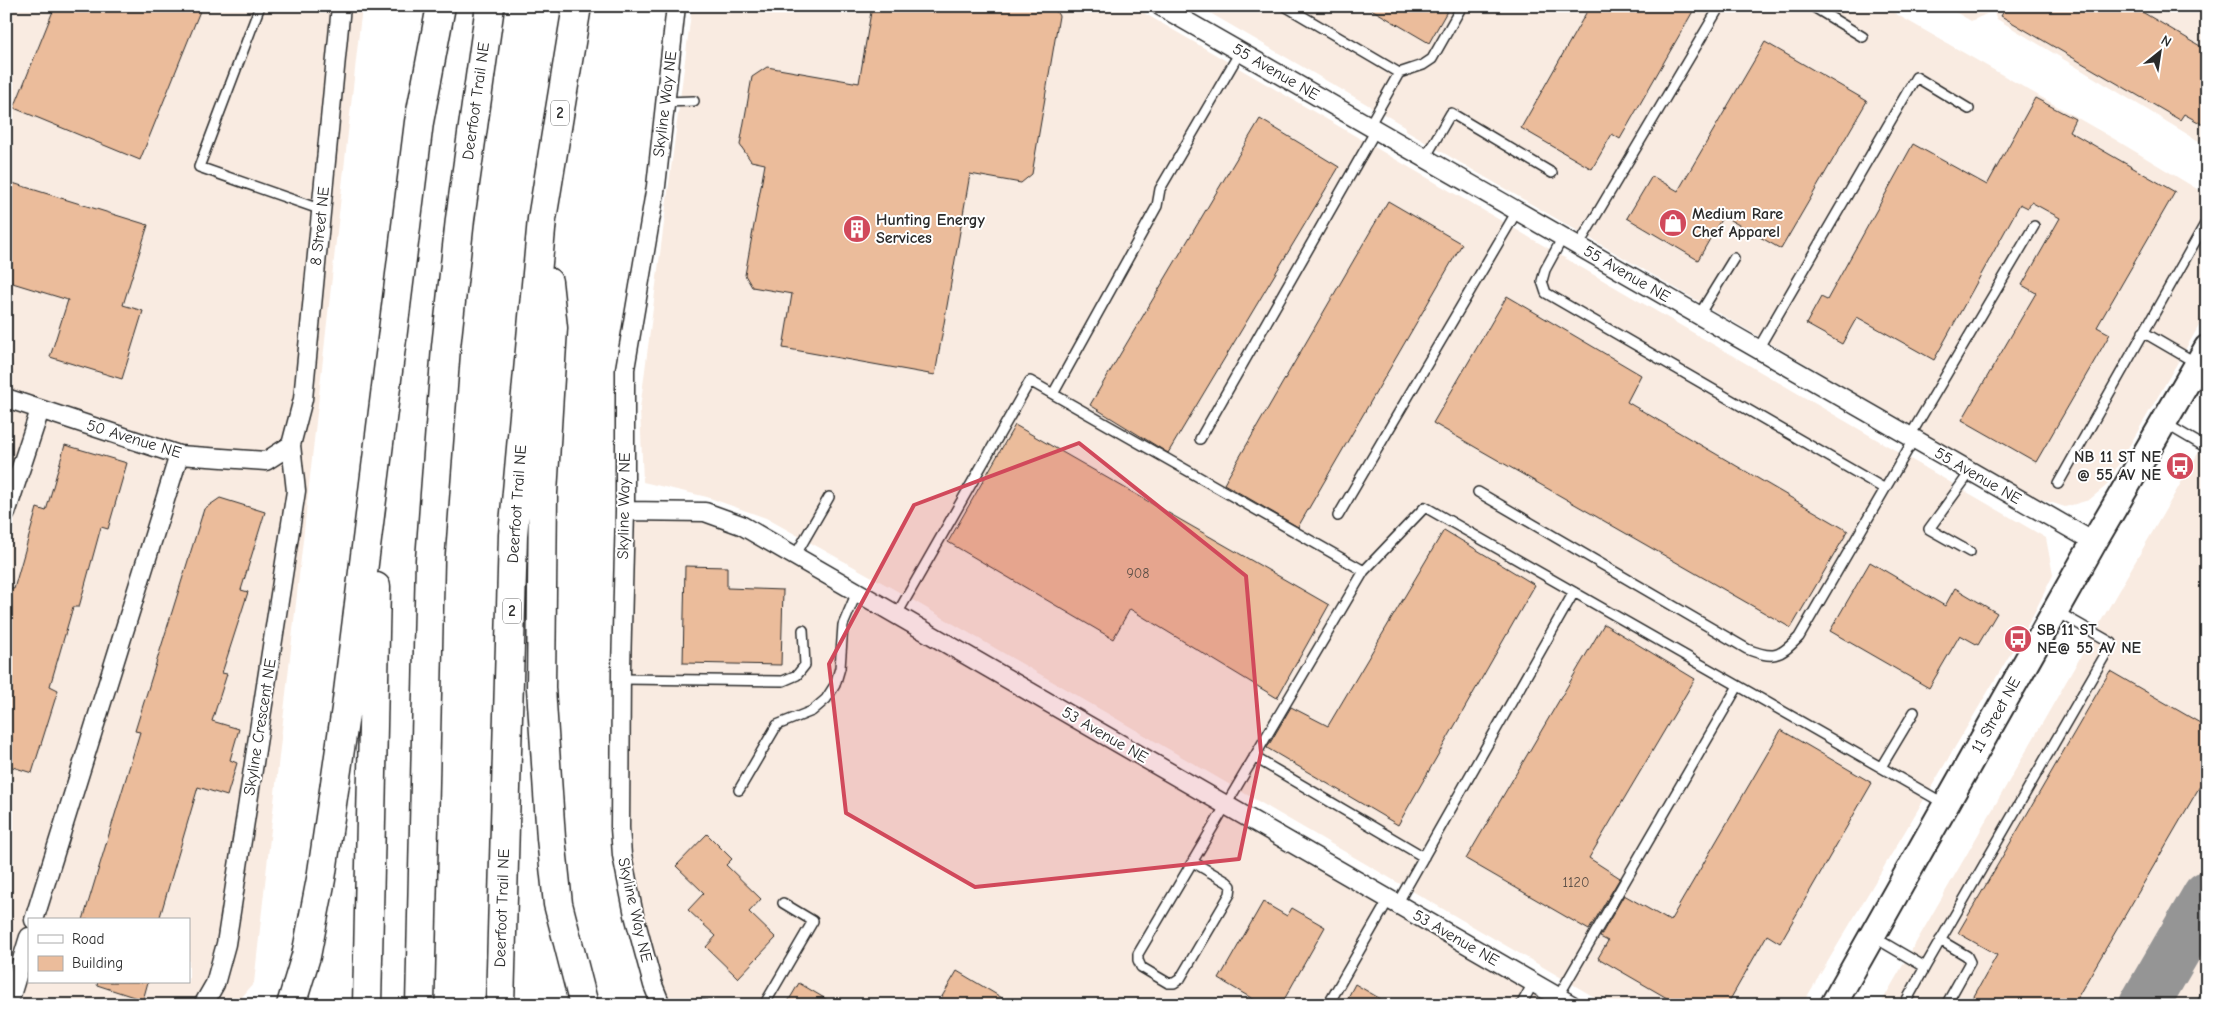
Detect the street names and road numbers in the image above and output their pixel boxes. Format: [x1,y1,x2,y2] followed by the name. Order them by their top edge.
[1230,40,1323,104] street label: 55 Avenue NE
[459,41,493,161] street label: Deerfoot Trail NE
[650,50,680,158] street label: Skyline Way NE
[551,100,569,126] road number: 2
[307,185,333,266] street label: 8 Street NE
[1581,242,1674,306] street label: 55 Avenue NE
[85,416,184,462] street label: 50 Avenue NE
[504,444,530,564] street label: Deerfoot Trail NE
[1932,444,2025,508] street label: 55 Avenue NE
[614,452,634,560] street label: Skyline Way NE
[503,598,521,624] road number: 2
[240,657,280,797] street label: Skyline Crescent NE
[1968,674,2024,756] street label: 11 Street NE
[1059,703,1152,767] street label: 53 Avenue NE
[491,848,513,968] street label: Deerfoot Trail NE
[614,856,656,964] street label: Skyline Way NE
[1410,906,1503,970] street label: 53 Avenue NE

